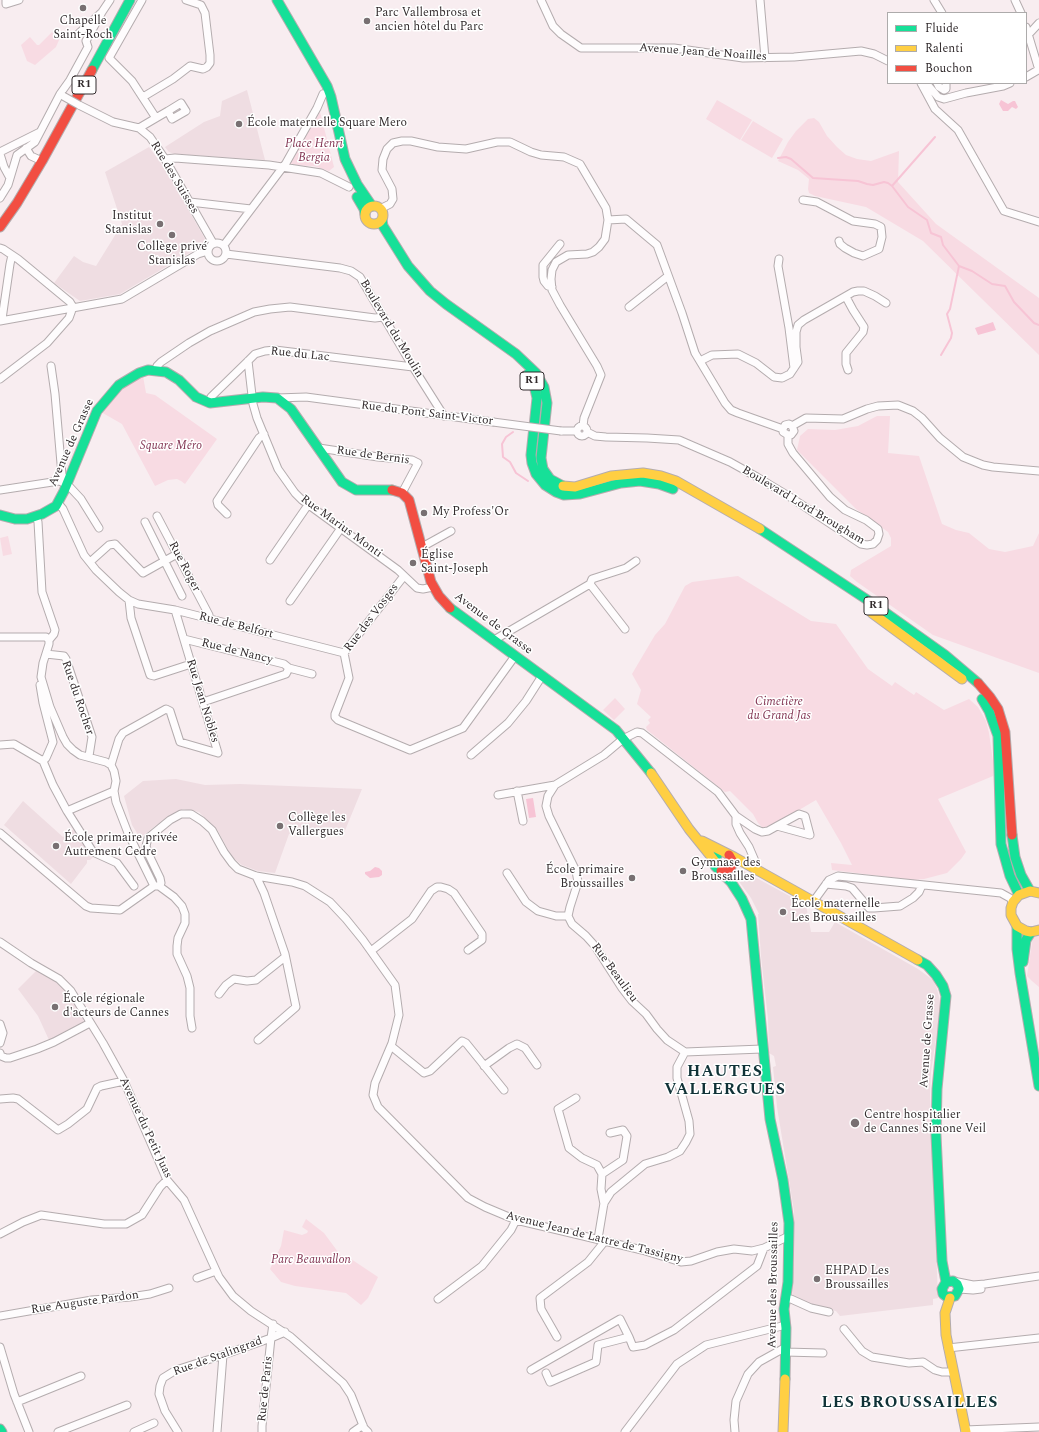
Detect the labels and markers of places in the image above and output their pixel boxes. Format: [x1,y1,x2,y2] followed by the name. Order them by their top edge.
[78,3,88,13] marker: Chapelle Saint-Roch
[375,7,483,35] place label: Parc Vallembrosa et ancien hôtel du Parc
[54,15,112,43] place label: Chapelle Saint-Roch
[362,16,372,26] marker: Parc Vallembrosa et ancien hôtel du Parc
[247,117,407,131] place label: École maternelle Square Mero
[234,119,244,129] marker: École maternelle Square Mero
[105,210,152,238] place label: Institut Stanislas
[155,219,165,229] marker: Institut Stanislas
[167,230,177,240] marker: Collège privé Stanislas
[137,241,207,269] place label: Collège privé Stanislas
[432,506,509,520] place label: My Profess'Or
[419,508,429,518] marker: My Profess'Or
[421,549,488,577] place label: Église Saint-Joseph
[408,558,418,568] marker: Église Saint-Joseph
[288,812,346,840] place label: Collège les Vallergues
[275,821,285,831] marker: Collège les Vallergues
[64,832,178,860] place label: École primaire privée Autrement Cedre
[51,841,61,851] marker: École primaire privée Autrement Cedre
[691,857,761,885] place label: Gymnase des Broussailles
[546,864,624,892] place label: École primaire Broussailles
[678,866,688,876] marker: Gymnase des Broussailles
[627,873,637,883] marker: École primaire Broussailles
[791,898,880,926] place label: École maternelle Les Broussailles
[778,907,788,917] marker: École maternelle Les Broussailles
[63,993,169,1021] place label: École régionale d'acteurs de Cannes
[50,1002,60,1012] marker: École régionale d'acteurs de Cannes
[864,1109,986,1137] place label: Centre hospitalier de Cannes Simone Veil
[849,1117,861,1129] marker: Centre hospitalier de Cannes Simone Veil
[825,1265,889,1293] place label: EHPAD Les Broussailles
[812,1274,822,1284] marker: EHPAD Les Broussailles

